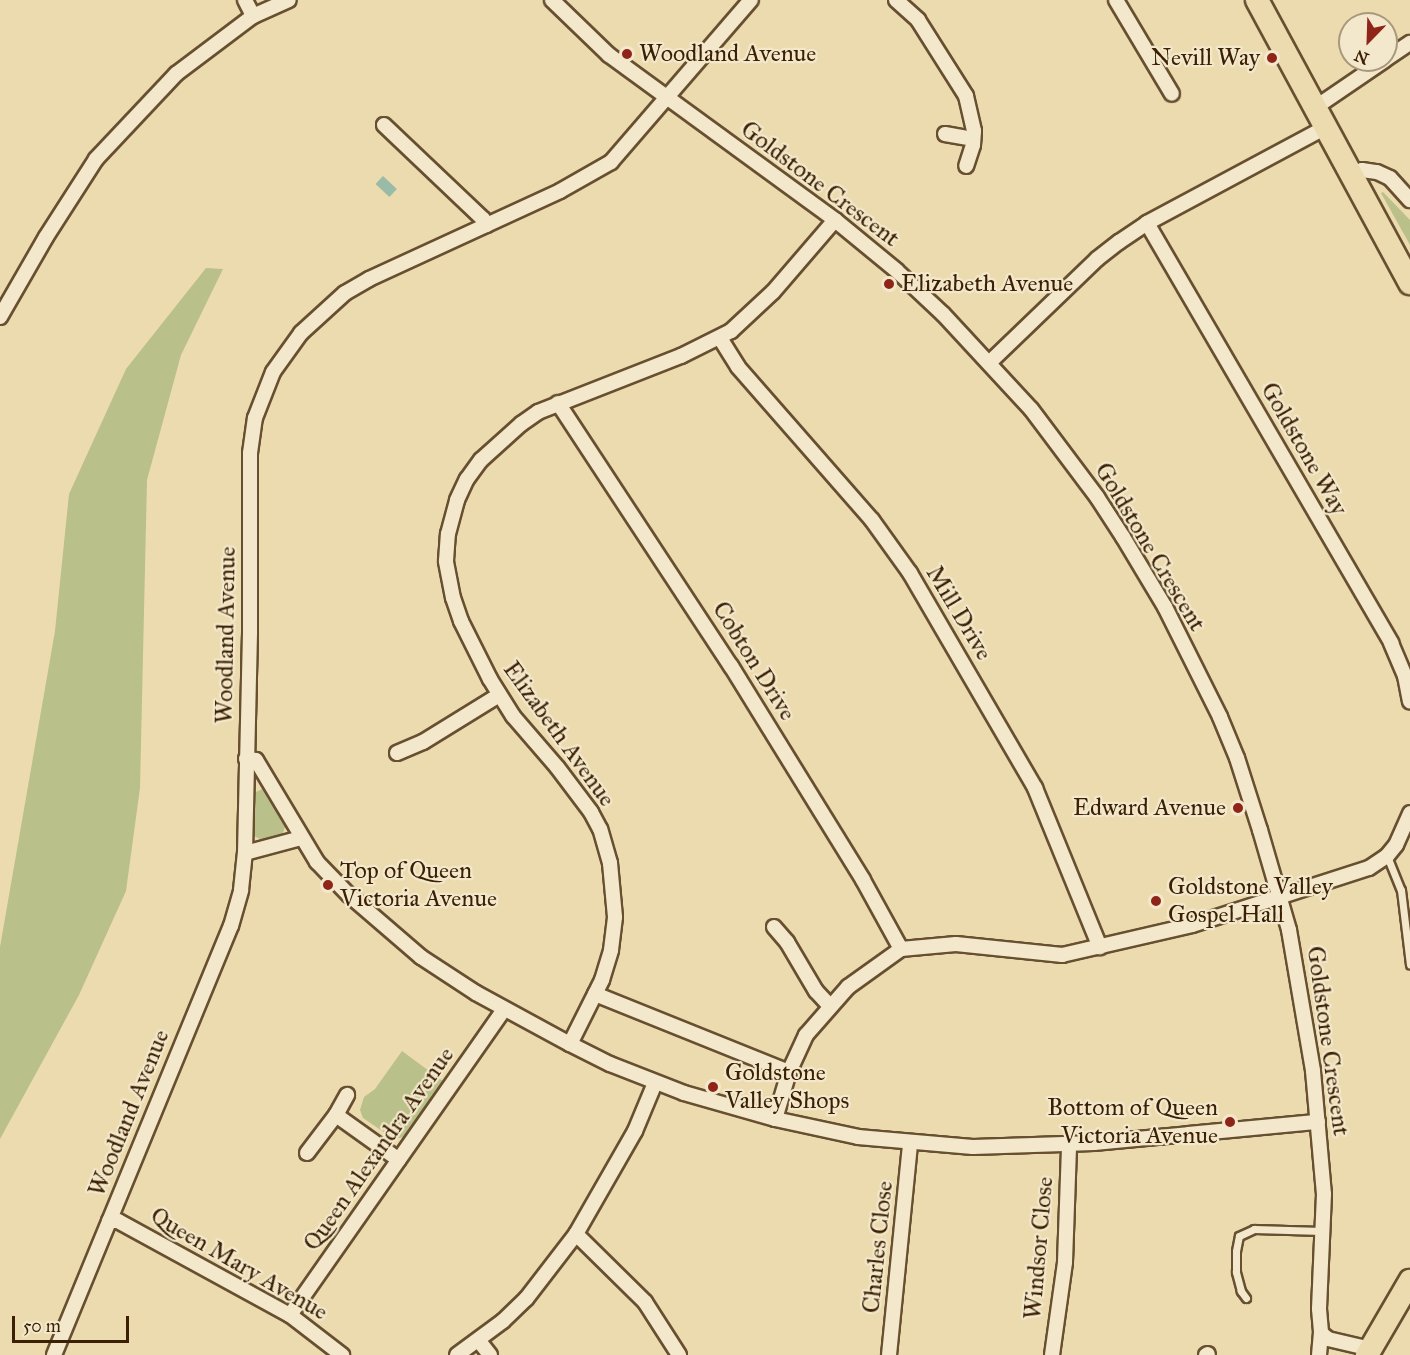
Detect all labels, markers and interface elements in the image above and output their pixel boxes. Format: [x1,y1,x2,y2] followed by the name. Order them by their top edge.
[1338,12,1398,72] north arrow
[639,40,816,68] place label: Woodland Avenue
[1151,44,1260,72] place label: Nevill Way
[1352,46,1372,69] text: N
[620,47,634,61] marker: Woodland Avenue
[1265,51,1279,65] marker: Nevill Way
[735,115,905,253] street label: Goldstone Crescent
[901,270,1073,298] place label: Elizabeth Avenue
[882,277,896,291] marker: Elizabeth Avenue
[1254,377,1354,521] street label: Goldstone Way
[1088,458,1212,636] street label: Goldstone Crescent
[210,546,242,724] street label: Woodland Avenue
[920,561,998,665] street label: Mill Drive
[706,596,802,726] street label: Cobton Drive
[497,656,621,812] street label: Elizabeth Avenue
[1073,794,1226,822] place label: Edward Avenue
[1231,801,1245,815] marker: Edward Avenue
[340,857,497,913] place label: Top of Queen Victoria Avenue
[1168,873,1333,929] place label: Goldstone Valley Gospel Hall
[321,878,335,892] marker: Top of Queen Victoria Avenue
[1149,894,1163,908] marker: Goldstone Valley Gospel Hall
[1300,944,1356,1138] street label: Goldstone Crescent
[82,1025,176,1201] street label: Woodland Avenue
[298,1041,460,1257] street label: Queen Alexandra Avenue
[725,1059,849,1115] place label: Goldstone Valley Shops
[706,1080,720,1094] marker: Goldstone Valley Shops
[1047,1094,1218,1150] place label: Bottom of Queen Victoria Avenue
[1223,1115,1237,1129] marker: Bottom of Queen Victoria Avenue
[1018,1175,1060,1321] street label: Windsor Close
[857,1179,899,1315] street label: Charles Close
[145,1201,333,1327] street label: Queen Mary Avenue
[15,1304,132,1342] scale bar
[23,1315,61,1337] text: 50 m

